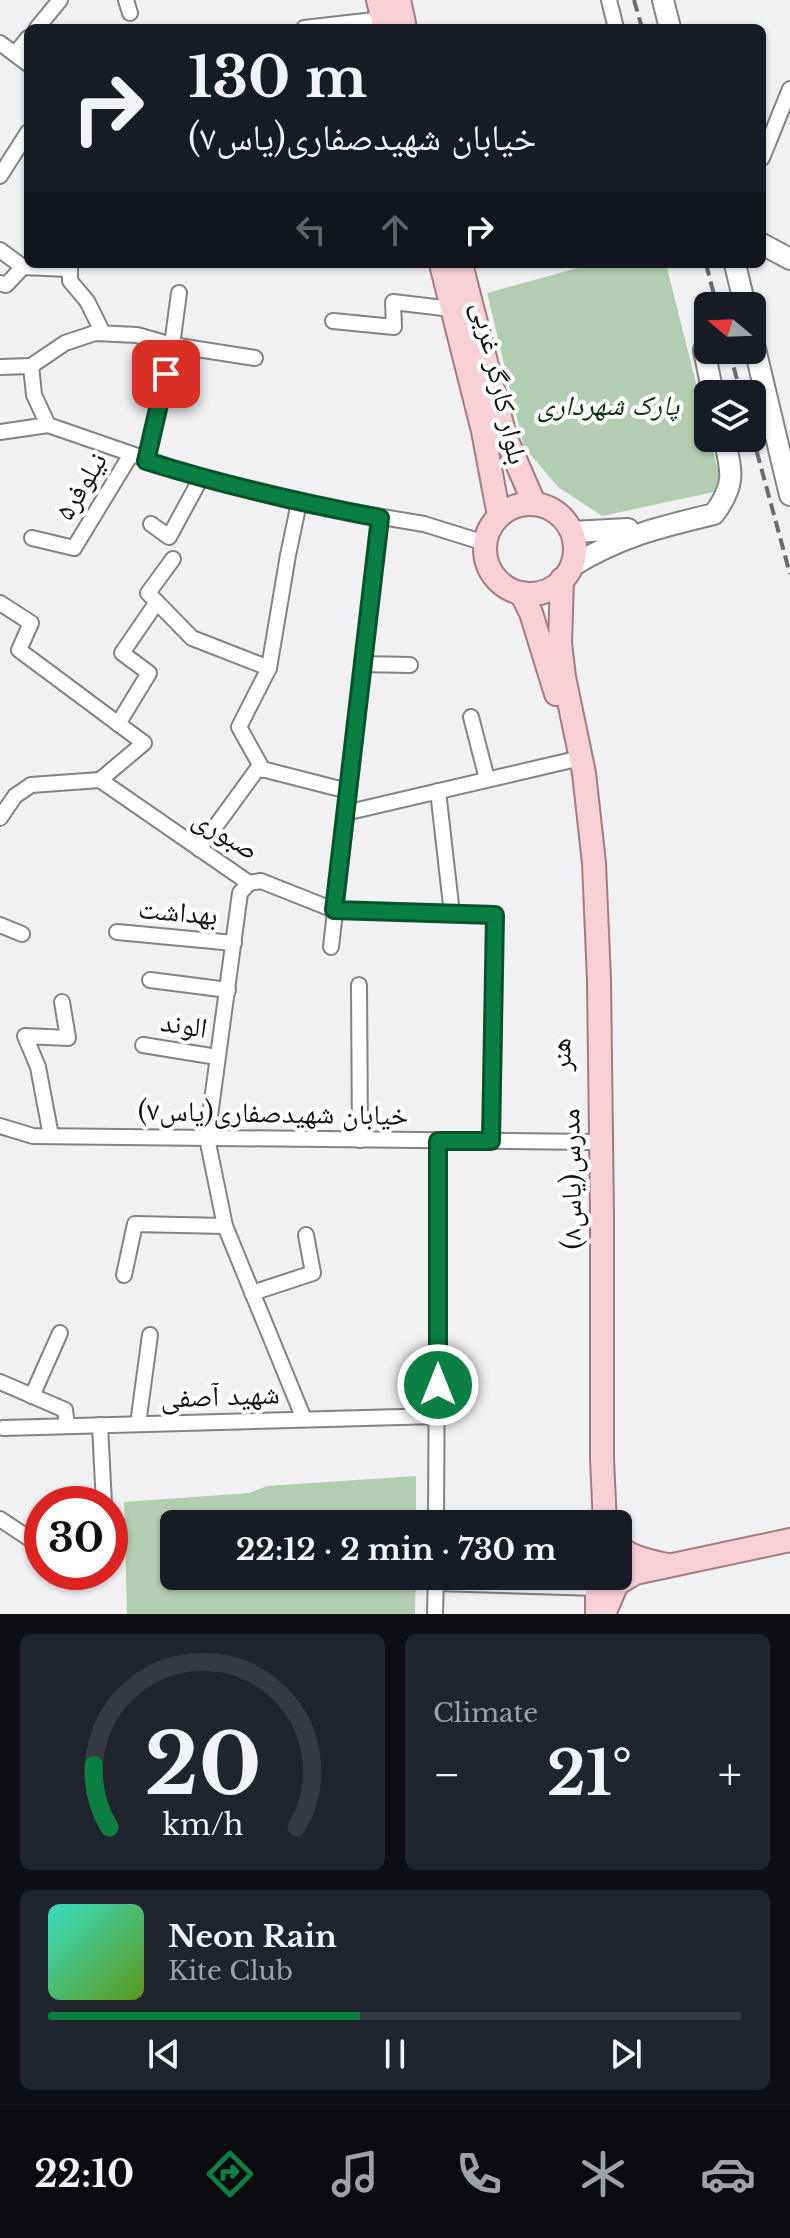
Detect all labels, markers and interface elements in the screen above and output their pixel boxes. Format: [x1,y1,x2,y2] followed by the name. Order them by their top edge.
[188,43,367,112] text: 130 m
[56,56,160,160] icon: right
[188,115,536,160] text: خیابان شهیدصفاری(یاس۷)
[289,208,333,252] icon: left
[373,208,417,252] icon: ahead
[457,208,501,252] icon: right
[694,292,766,364] north arrow
[694,292,766,452] map controls
[464,298,536,468] street label: بلوار کارگر غربی
[132,340,200,408] pin
[144,352,188,396] icon: arrive
[694,380,766,452] button: layers
[537,388,679,423] park label: پارک شهرداری
[47,446,115,526] street label: نیلوفر۵
[186,800,266,868] street label: صبوری
[137,891,219,933] street label: بهداشت
[158,1004,210,1046] street label: الوند
[543,1038,579,1073] street label: هنر
[137,1093,409,1133] street label: خیابان شهیدصفاری(یاس۷)
[552,1108,590,1250] street label: مدرس(یاس۸)
[396,1343,480,1427] position arrow
[160,1376,280,1416] street label: شهید آصفی
[24,1486,128,1590] speed limit sign: 30
[236,1531,556,1568] text: 22:12 · 2 min · 730 m
[433,1697,538,1729] text: Climate
[144,1713,261,1816] text: 20
[547,1737,632,1811] text: 21°
[433,1747,461,1802] text: −
[718,1747,742,1802] text: +
[162,1807,243,1843] text: km/h
[168,1918,337,1955] text: Neon Rain
[168,1955,293,1987] text: Kite Club
[142,2032,186,2076] icon: previous
[373,2032,417,2076] icon: pause
[604,2032,648,2076] icon: next
[202,2146,258,2202] icon: directions
[327,2146,383,2202] icon: music
[451,2146,507,2202] icon: phone
[575,2146,631,2202] icon: climate
[700,2146,756,2202] icon: car
[34,2152,134,2197] text: 22:10

